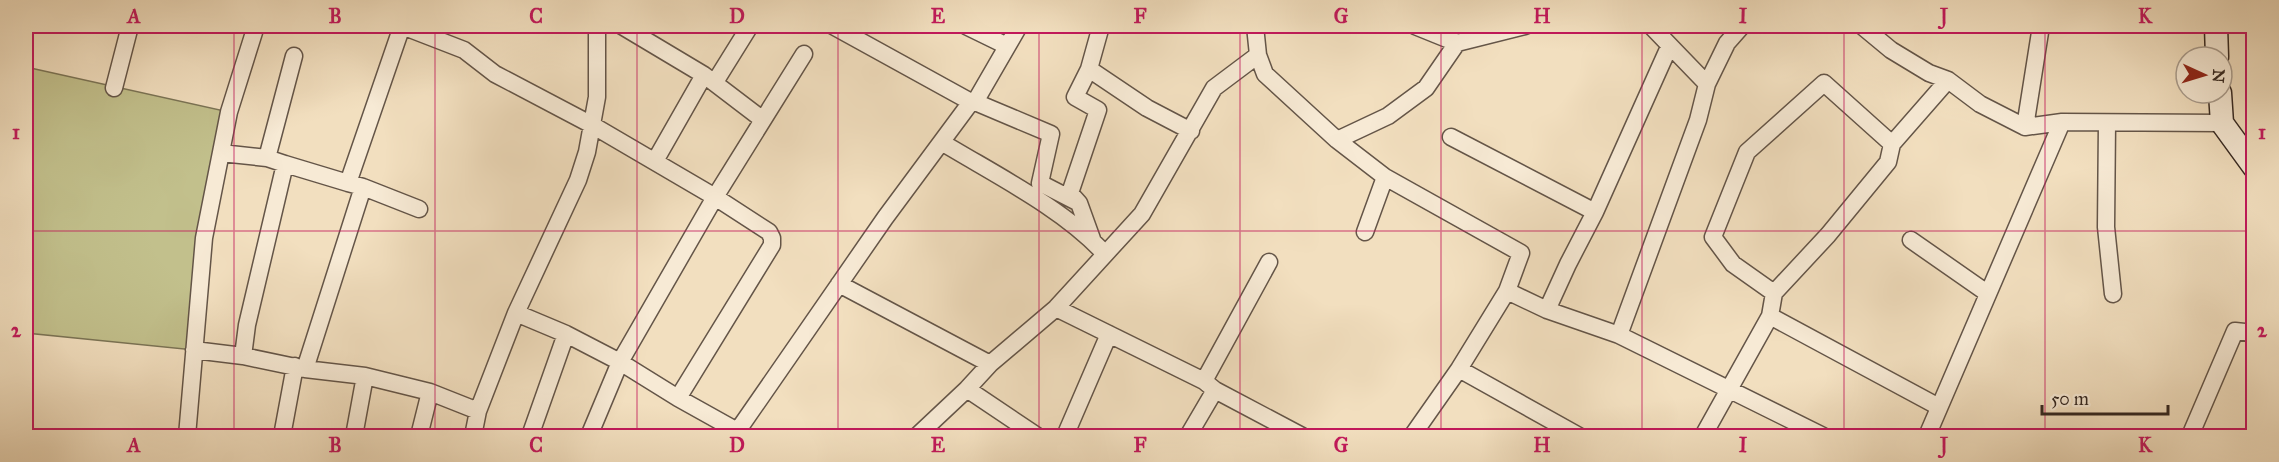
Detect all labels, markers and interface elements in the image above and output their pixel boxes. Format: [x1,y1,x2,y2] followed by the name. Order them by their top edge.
[125,4,141,28] text: A
[328,4,342,28] text: B
[529,4,543,28] text: C
[729,4,745,28] text: D
[931,4,946,28] text: E
[1133,4,1147,28] text: F
[1334,4,1349,28] text: G
[1533,4,1551,28] text: H
[1739,4,1748,28] text: I
[1937,4,1949,30] text: J
[2138,4,2153,28] text: K
[2174,45,2234,105] north arrow
[2208,69,2228,84] text: N
[12,120,20,144] text: 1
[2258,120,2266,144] text: 1
[11,318,22,342] text: 2
[2257,318,2268,342] text: 2
[2042,378,2168,416] scale bar
[2051,388,2089,410] text: 50 m
[125,433,141,457] text: A
[328,433,342,457] text: B
[529,433,543,457] text: C
[729,433,745,457] text: D
[931,433,946,457] text: E
[1133,433,1147,457] text: F
[1334,433,1349,457] text: G
[1533,433,1551,457] text: H
[1739,433,1748,457] text: I
[1937,433,1949,459] text: J
[2138,433,2153,457] text: K

